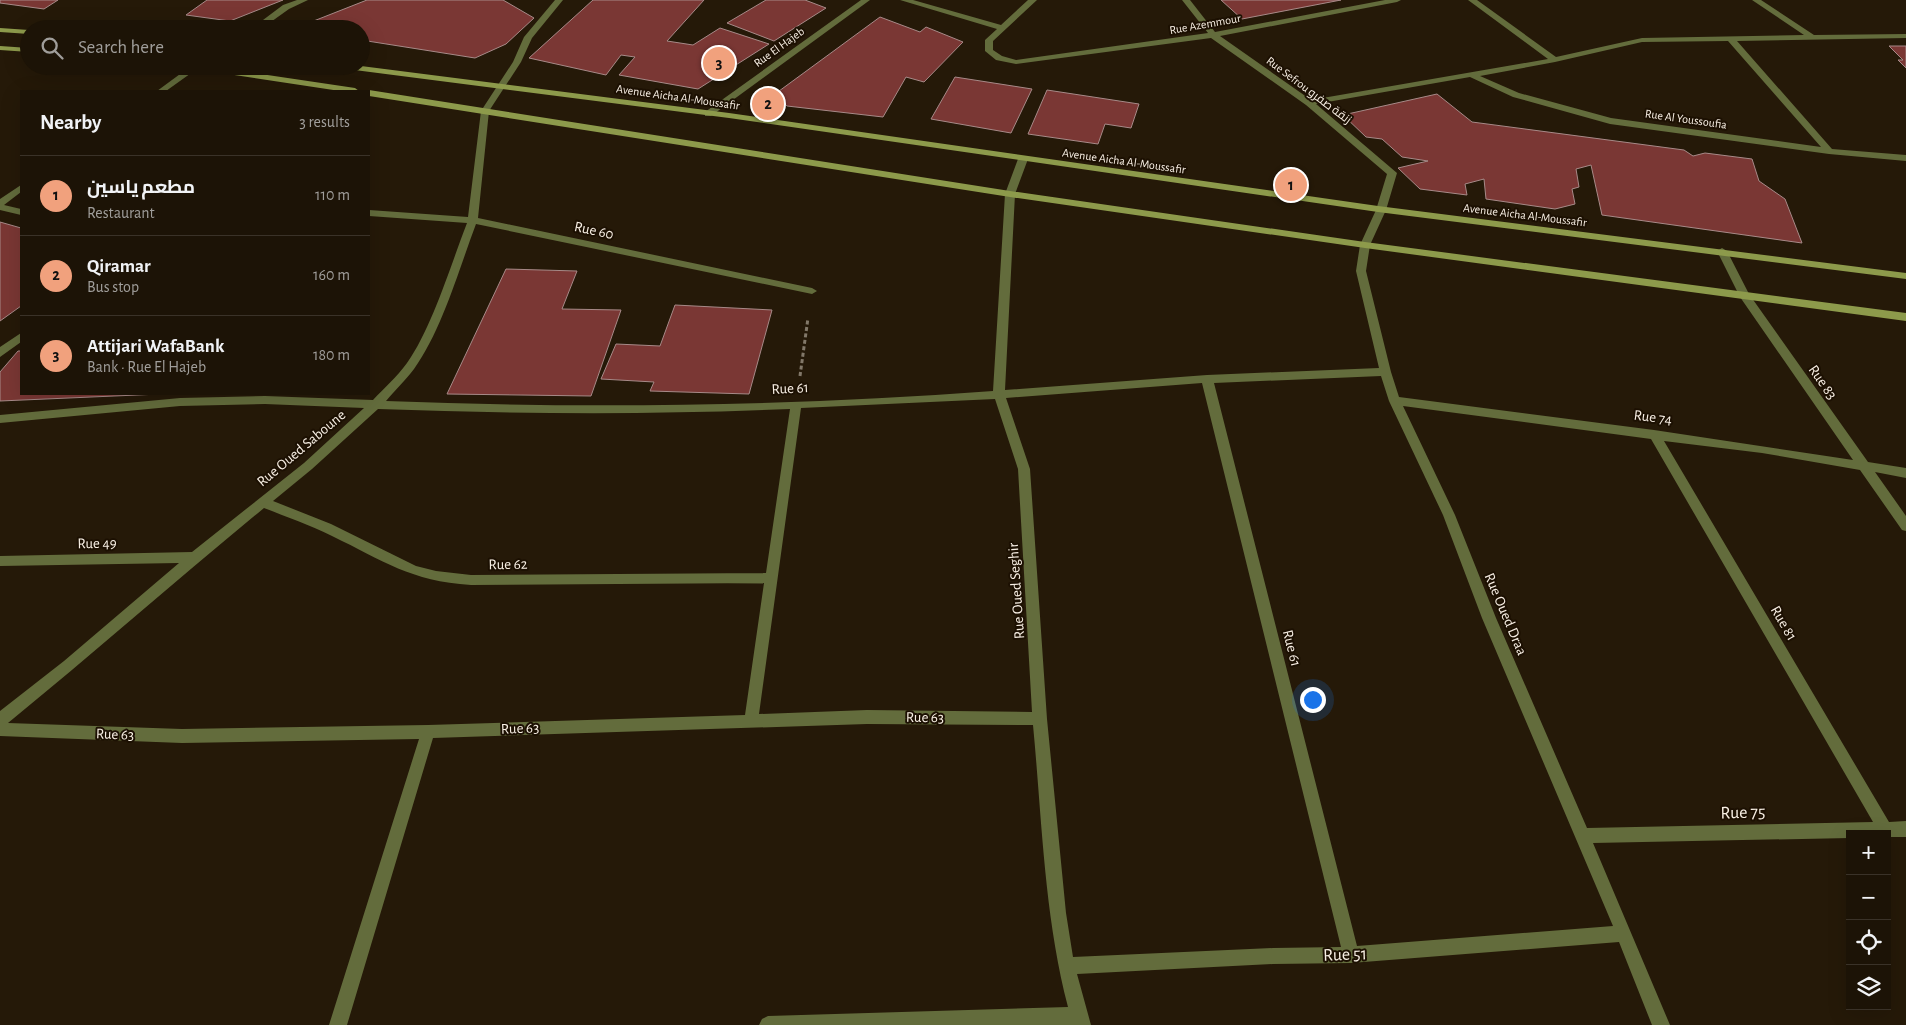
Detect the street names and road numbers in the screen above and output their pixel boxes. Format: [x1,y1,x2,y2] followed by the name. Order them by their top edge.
[1168,12,1242,36] street label: Rue Azemmour
[752,25,807,70] street label: Rue El Hajeb
[1264,54,1354,127] street label: Rue Sefrou زنقة صفرو
[616,82,741,112] street label: Avenue Aicha Al-Moussafir
[1644,107,1728,131] street label: Rue Al Youssoufia
[1062,146,1187,176] street label: Avenue Aicha Al-Moussafir
[1462,201,1588,229] street label: Avenue Aicha Al-Moussafir
[573,219,615,242] street label: Rue 60
[1805,362,1840,402] street label: Rue 83
[771,380,809,397] street label: Rue 61
[254,407,348,490] street label: Rue Oued Saboune
[1633,408,1673,427] street label: Rue 74
[77,536,117,551] street label: Rue 49
[1006,542,1027,640] street label: Rue Oued Seghir
[488,557,528,572] street label: Rue 62
[1482,571,1530,658] street label: Rue Oued Draa
[1768,603,1799,643] street label: Rue 81
[1280,628,1303,668] street label: Rue 61
[906,710,944,725] street label: Rue 63
[501,720,539,737] street label: Rue 63
[96,726,134,743] street label: Rue 63
[1720,804,1766,822] street label: Rue 75
[1323,945,1367,965] street label: Rue 51

